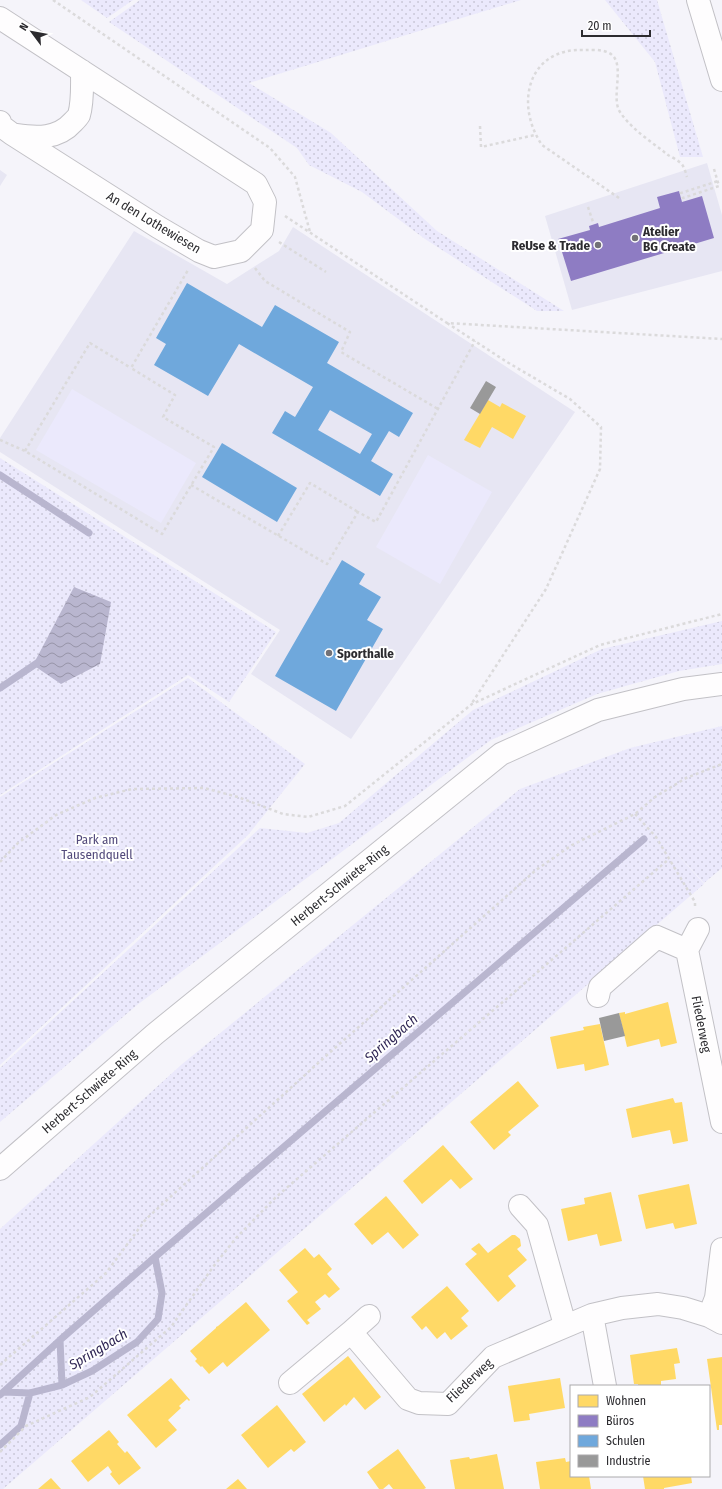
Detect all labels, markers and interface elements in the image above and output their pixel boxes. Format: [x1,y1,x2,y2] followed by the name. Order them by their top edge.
[12,12,52,52] north arrow
[582,12,650,38] scale bar
[588,19,612,33] text: 20 m
[17,21,31,33] text: N
[104,188,203,256] street label: An den Lothewiesen
[642,224,696,254] place label: Atelier BG Create
[630,233,640,243] marker: Atelier BG Create
[512,238,590,253] place label: ReUse & Trade
[593,240,603,250] marker: ReUse & Trade
[337,646,394,661] place label: Sporthalle
[324,648,334,658] marker: Sporthalle
[61,832,133,862] park label: Park am Tausendquell
[288,841,392,929] street label: Herbert-Schwiete-Ring
[689,994,715,1055] street label: Fliederweg
[360,1011,421,1067] water label: Springbach
[39,1046,140,1137] street label: Herbert-Schwiete-Ring
[65,1325,131,1374] water label: Springbach
[443,1355,496,1406] street label: Fliederweg
[570,1385,710,1477] legend
[606,1394,646,1408] text: Wohnen
[606,1414,634,1428] text: Büros
[606,1434,645,1448] text: Schulen
[606,1454,650,1468] text: Industrie

